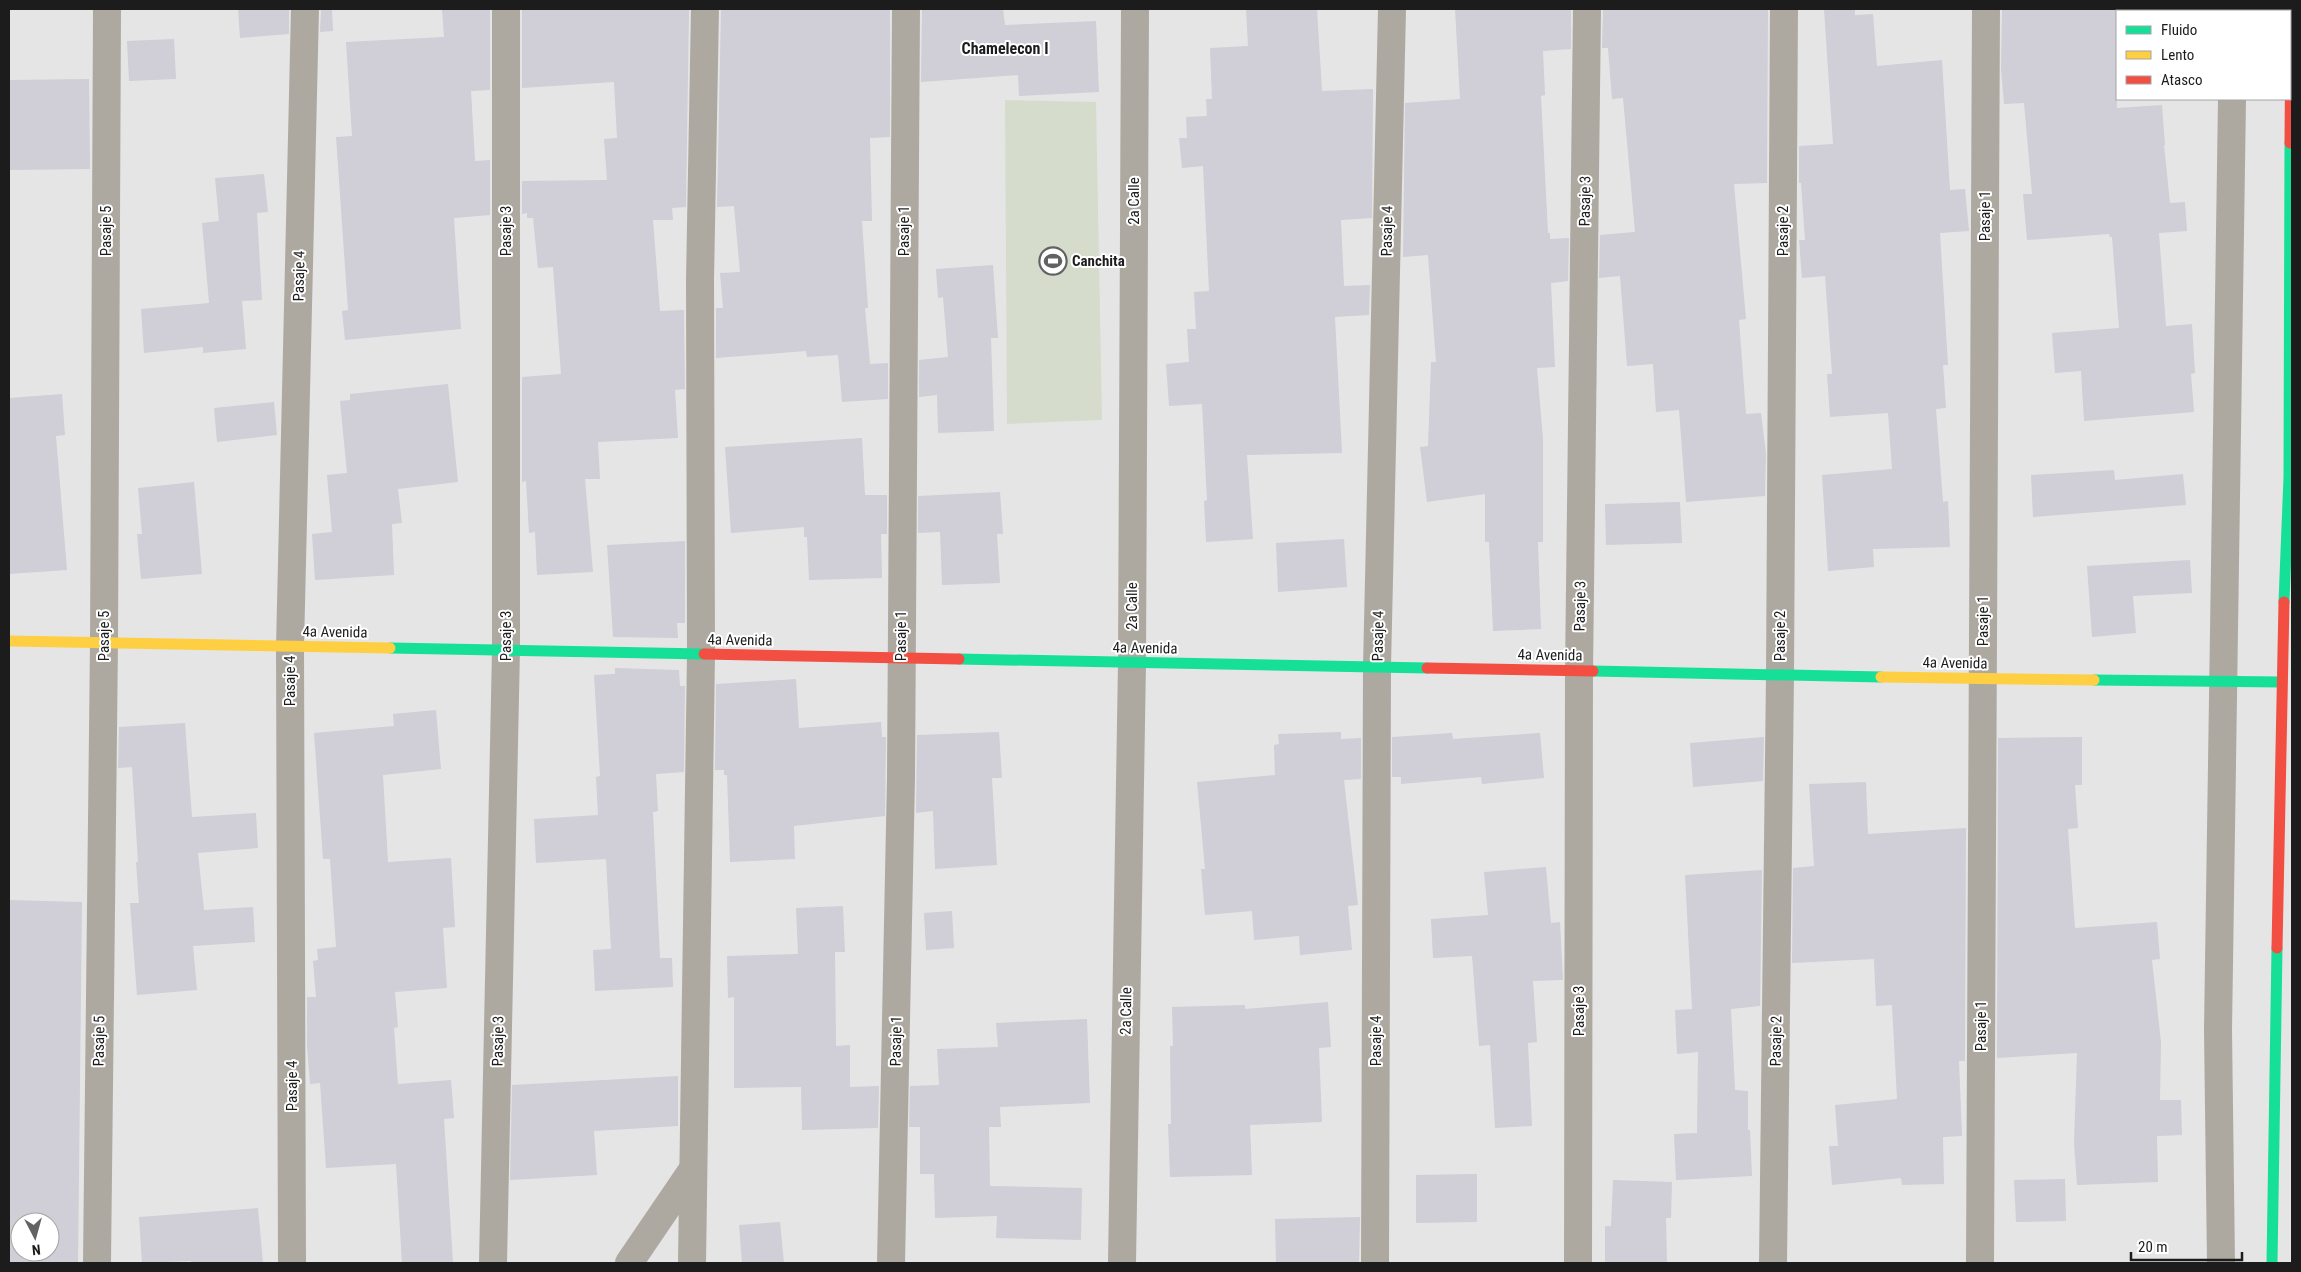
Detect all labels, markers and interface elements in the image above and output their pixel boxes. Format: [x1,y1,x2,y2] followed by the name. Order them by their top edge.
[2116,10,2291,100] legend
[2161,21,2197,39] text: Fluido
[962,39,1048,58] district label: Chamelecon I
[2161,46,2194,64] text: Lento
[2161,71,2202,89] text: Atasco
[1576,176,1594,226] street label: Pasaje 3
[1125,177,1143,225] street label: 2a Calle
[1976,191,1994,241] street label: Pasaje 1
[97,206,115,256] street label: Pasaje 5
[497,206,515,256] street label: Pasaje 3
[895,206,913,256] street label: Pasaje 1
[1378,206,1396,256] street label: Pasaje 4
[1774,206,1792,256] street label: Pasaje 2
[1038,246,1068,276] sports icon: Canchita
[290,251,308,301] street label: Pasaje 4
[1072,252,1125,270] place label: Canchita
[1571,581,1589,631] street label: Pasaje 3
[1123,582,1141,630] street label: 2a Calle
[1974,596,1992,646] street label: Pasaje 1
[95,611,113,661] street label: Pasaje 5
[497,611,515,661] street label: Pasaje 3
[892,611,910,661] street label: Pasaje 1
[1369,611,1387,661] street label: Pasaje 4
[1771,611,1789,661] street label: Pasaje 2
[302,622,368,642] street label: 4a Avenida
[707,630,773,650] street label: 4a Avenida
[1112,638,1178,658] street label: 4a Avenida
[1517,645,1583,665] street label: 4a Avenida
[1922,653,1988,673] street label: 4a Avenida
[281,656,299,706] street label: Pasaje 4
[1570,986,1588,1036] street label: Pasaje 3
[1117,987,1135,1035] street label: 2a Calle
[1972,1001,1990,1051] street label: Pasaje 1
[90,1016,108,1066] street label: Pasaje 5
[489,1016,507,1066] street label: Pasaje 3
[887,1016,905,1066] street label: Pasaje 1
[1367,1016,1385,1066] street label: Pasaje 4
[1767,1016,1785,1066] street label: Pasaje 2
[283,1061,301,1111] street label: Pasaje 4
[10,1212,60,1262] north arrow
[2131,1230,2242,1262] scale bar
[2138,1238,2168,1256] text: 20 m
[31,1242,41,1258] text: N

